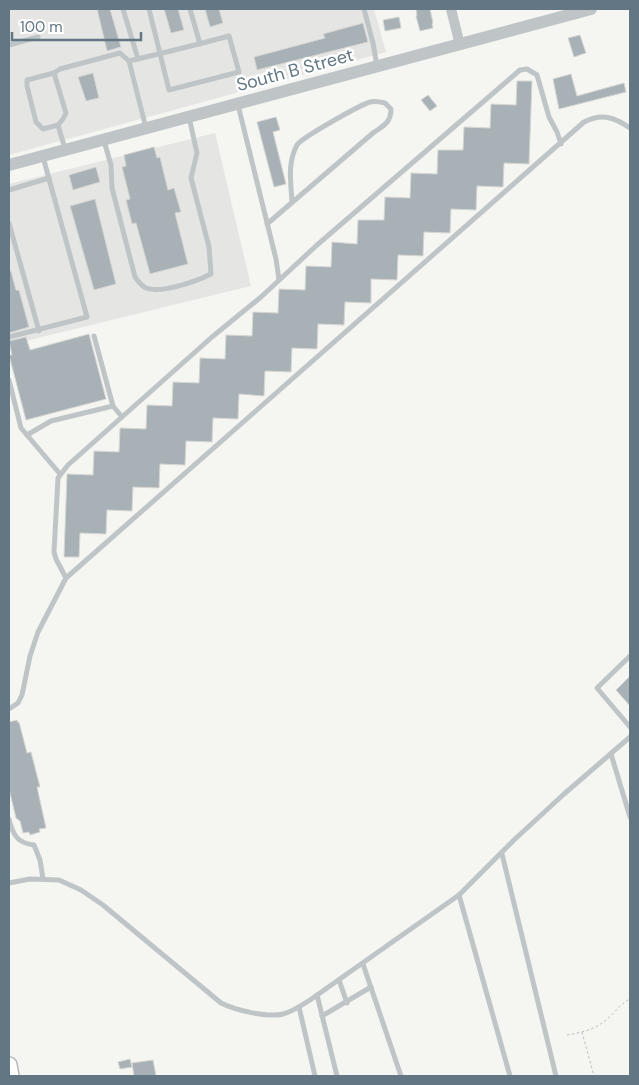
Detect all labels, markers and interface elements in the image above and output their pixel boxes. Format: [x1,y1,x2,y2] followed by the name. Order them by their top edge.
[12,10,141,42] scale bar
[20,17,63,37] text: 100 m
[234,43,356,97] street label: South B Street

